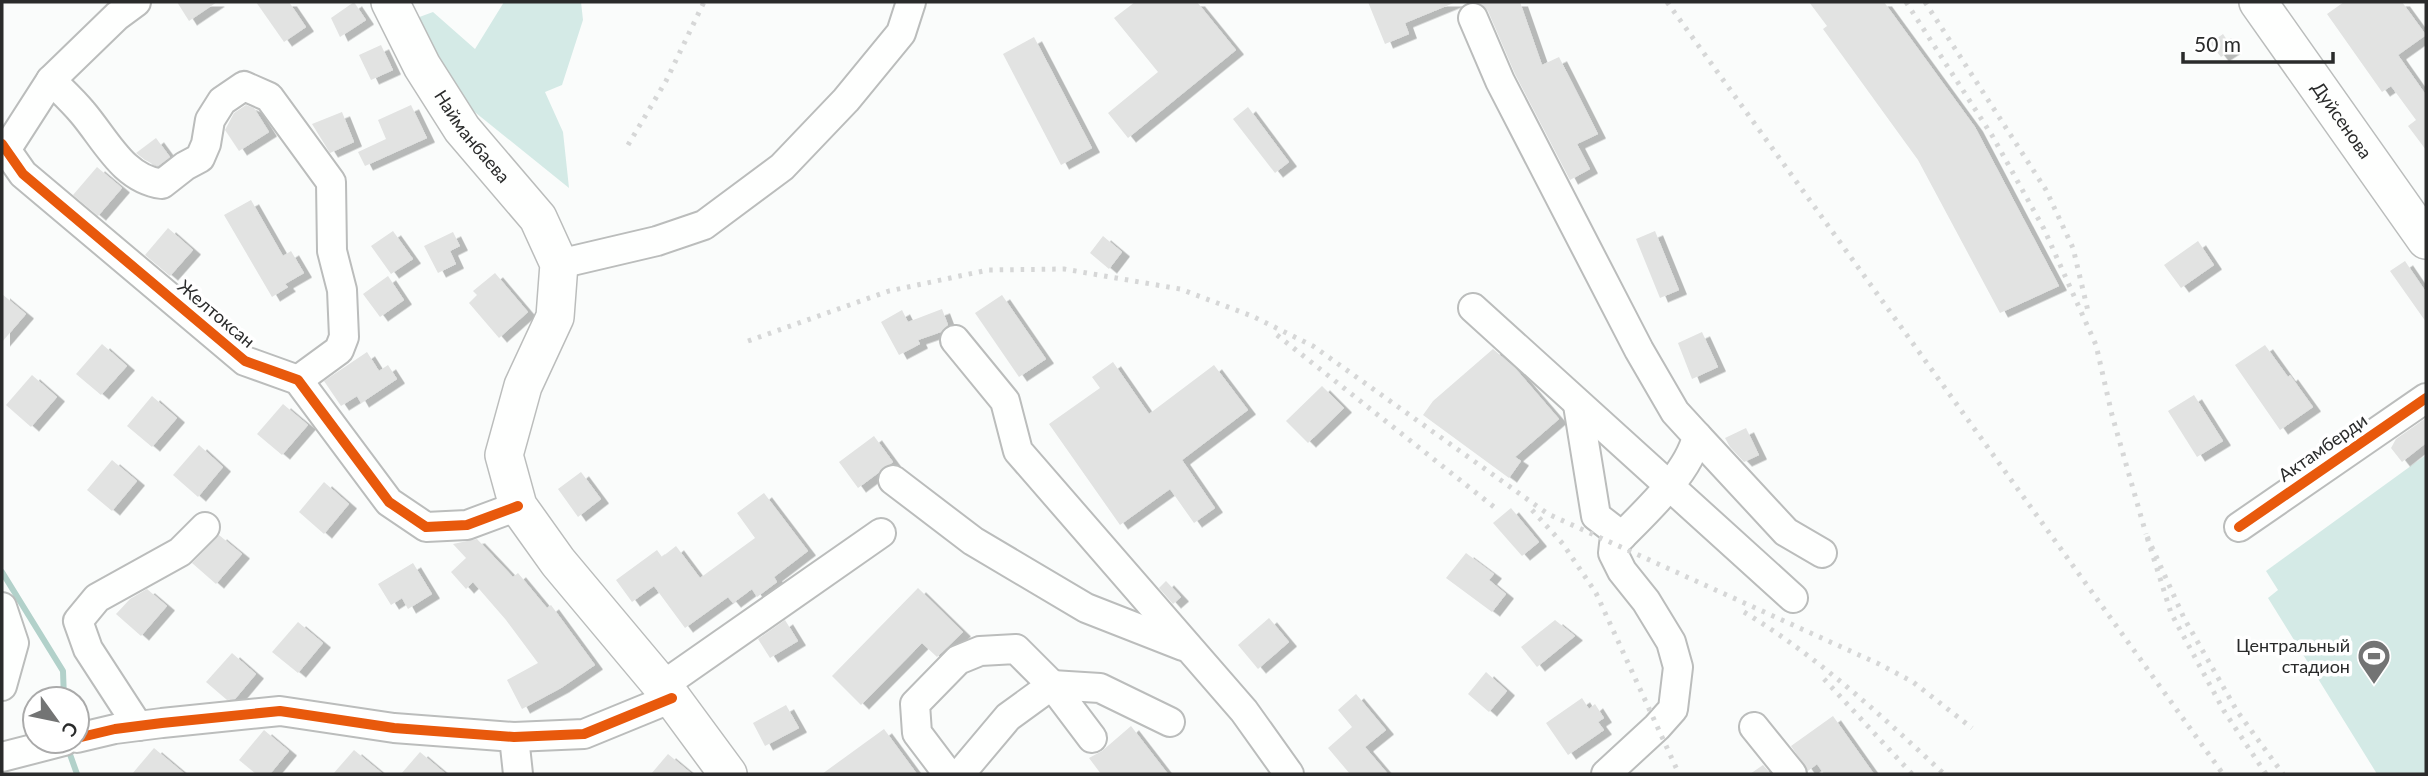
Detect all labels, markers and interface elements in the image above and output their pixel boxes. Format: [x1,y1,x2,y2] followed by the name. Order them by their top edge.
[2183,21,2334,65] scale bar
[2194,31,2241,56] text: 50 m
[2308,77,2377,163] street label: Дуйсенова
[430,85,515,187] street label: Найманбаева
[174,275,260,352] street label: Желтоксан
[2274,409,2371,486] street label: Актамберди
[2236,634,2350,677] place label: Центральный стадион
[2355,637,2393,686] sports icon: Центральный стадион
[21,685,91,755] north arrow
[57,718,84,741] text: С

